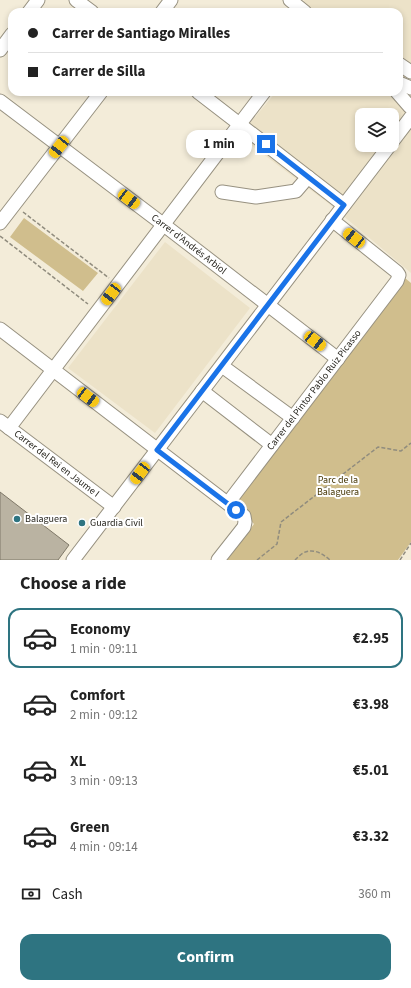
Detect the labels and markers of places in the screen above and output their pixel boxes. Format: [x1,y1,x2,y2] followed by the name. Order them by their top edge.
[25,512,67,526] place label: Balaguera
[12,514,22,524] marker: Balaguera
[90,516,143,530] place label: Guardia Civil
[77,518,87,528] marker: Guardia Civil

